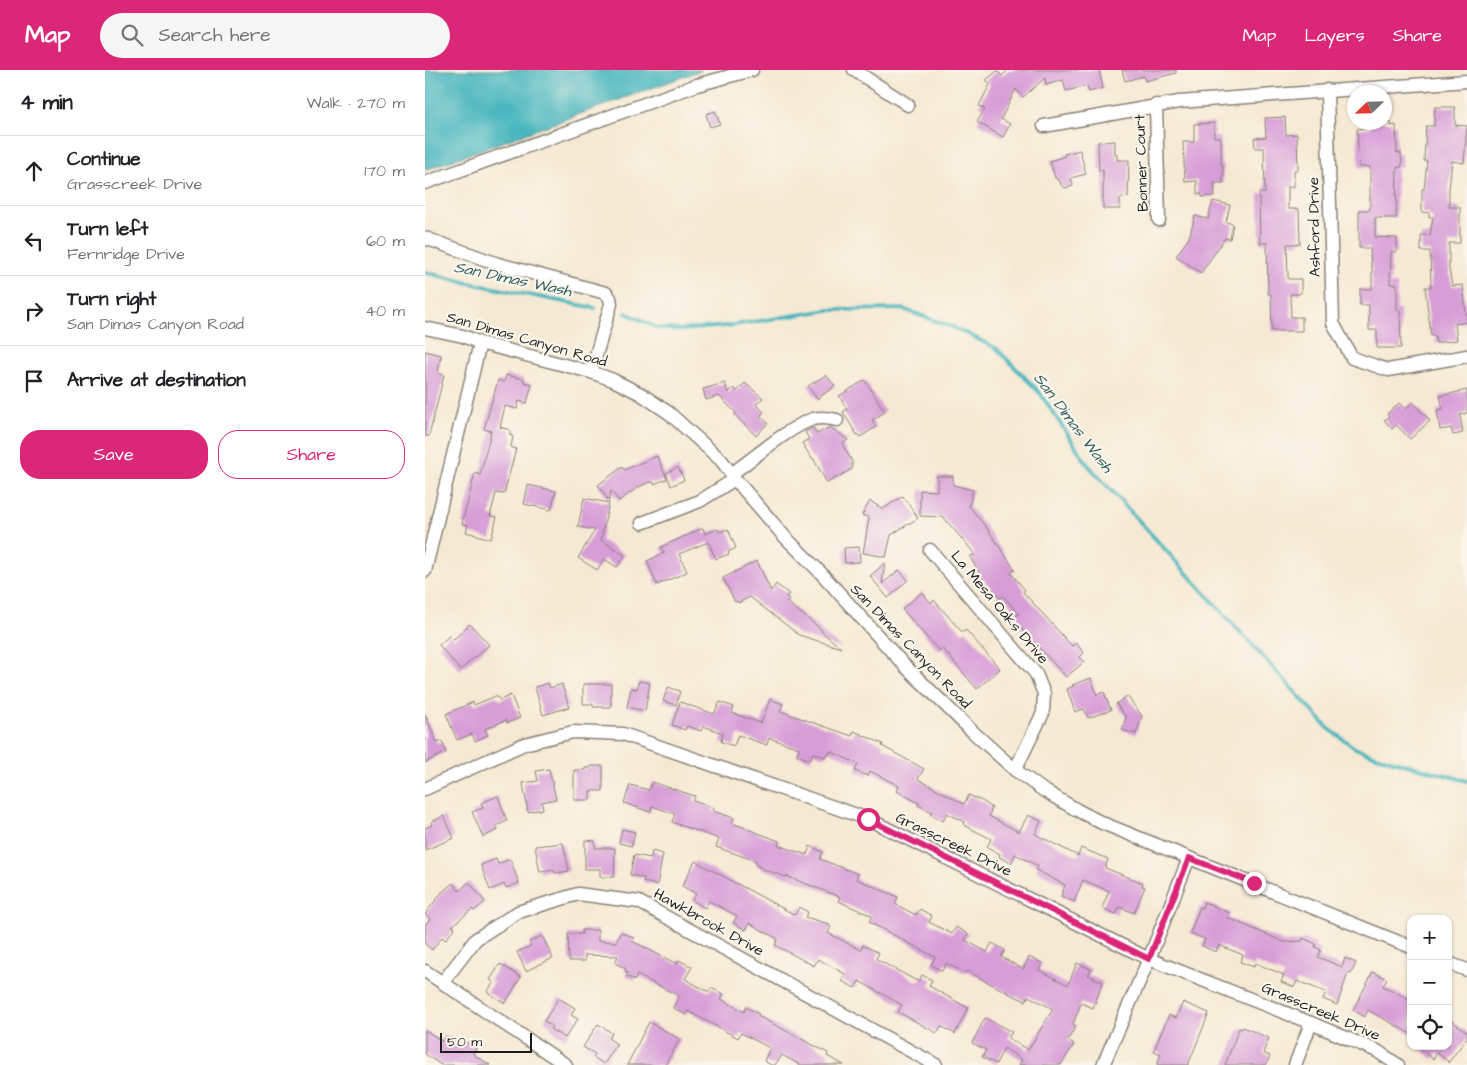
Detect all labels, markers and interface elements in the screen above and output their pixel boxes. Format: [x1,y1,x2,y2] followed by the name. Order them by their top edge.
[100,13,450,58] search box
[25,18,70,52] text: Map
[118,21,146,49] icon: search
[158,22,271,49] text: Search here
[1242,23,1276,48] text: Map
[1304,23,1365,48] text: Layers
[1393,23,1442,48] text: Share
[1347,85,1392,130] north arrow
[20,88,73,117] text: 4 min
[306,92,405,114] text: Walk · 270 m
[1129,114,1154,212] street label: Bonner Court
[67,146,141,173] text: Continue
[20,157,48,185] icon: ahead
[364,160,405,182] text: 170 m
[67,173,202,195] text: Grasscreek Drive
[1303,177,1326,277] street label: Ashford Drive
[67,216,148,243] text: Turn left
[20,227,48,255] icon: left
[366,230,405,252] text: 60 m
[67,243,185,265] text: Fernridge Drive
[452,256,575,302] water label: San Dimas Wash
[67,286,156,313] text: Turn right
[20,297,48,325] icon: right
[365,300,405,322] text: 40 m
[444,307,610,373] street label: San Dimas Canyon Road
[67,313,244,335] text: San Dimas Canyon Road
[20,367,48,395] icon: arrive
[67,367,246,394] text: Arrive at destination
[1028,368,1119,478] water label: San Dimas Wash
[20,430,208,479] button: Save
[218,430,405,479] button: Share
[946,546,1053,669] street label: La Mesa Oaks Drive
[845,579,976,714] street label: San Dimas Canyon Road
[892,807,1015,882] street label: Grasscreek Drive
[857,808,880,831] route start
[1243,872,1266,895] route end
[650,883,768,961] street label: Hawkbrook Drive
[1407,915,1452,1050] map controls
[1407,915,1452,960] button: +
[1407,960,1452,1005] button: −
[1258,977,1383,1046] street label: Grasscreek Drive
[1407,1005,1452,1050] button: locate
[440,1030,533,1053] scale bar
[447,1032,482,1052] text: 50 m

